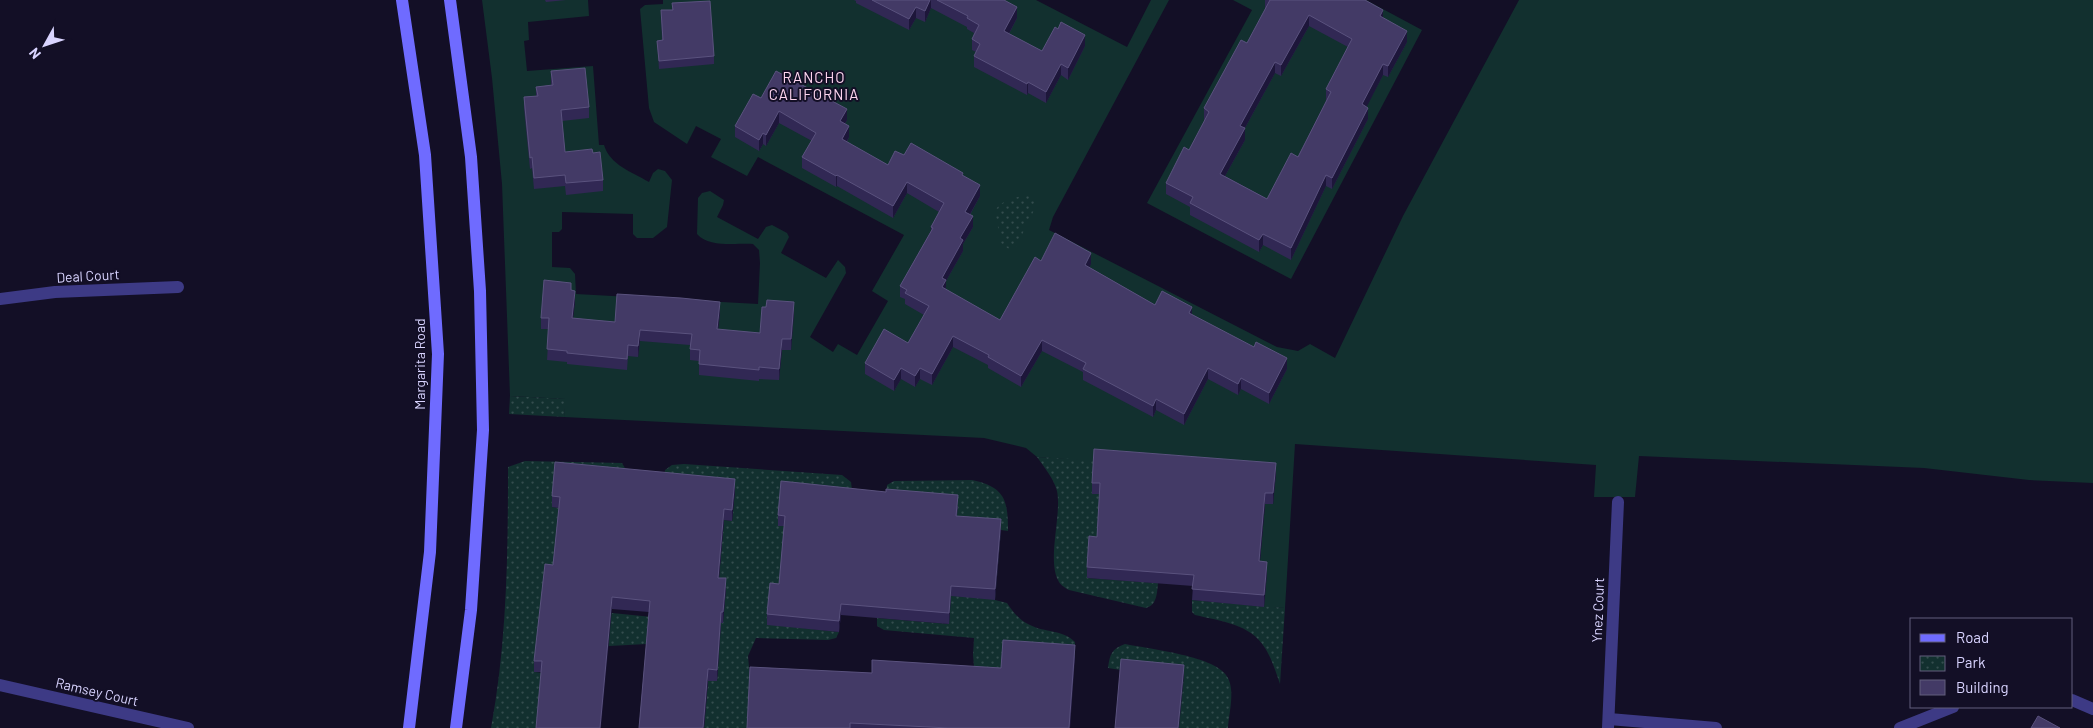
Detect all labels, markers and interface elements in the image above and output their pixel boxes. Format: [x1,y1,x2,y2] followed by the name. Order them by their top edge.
[20,20,70,70] north arrow
[25,45,44,63] text: N
[769,68,859,103] district label: RANCHO CALIFORNIA
[56,265,120,286] street label: Deal Court
[411,318,428,410] street label: Margarita Road
[1588,577,1607,643] street label: Ynez Court
[1910,618,2073,708] legend
[1956,628,1989,646] text: Road
[1956,653,1986,671] text: Park
[54,674,140,709] street label: Ramsey Court
[1956,678,2009,696] text: Building

